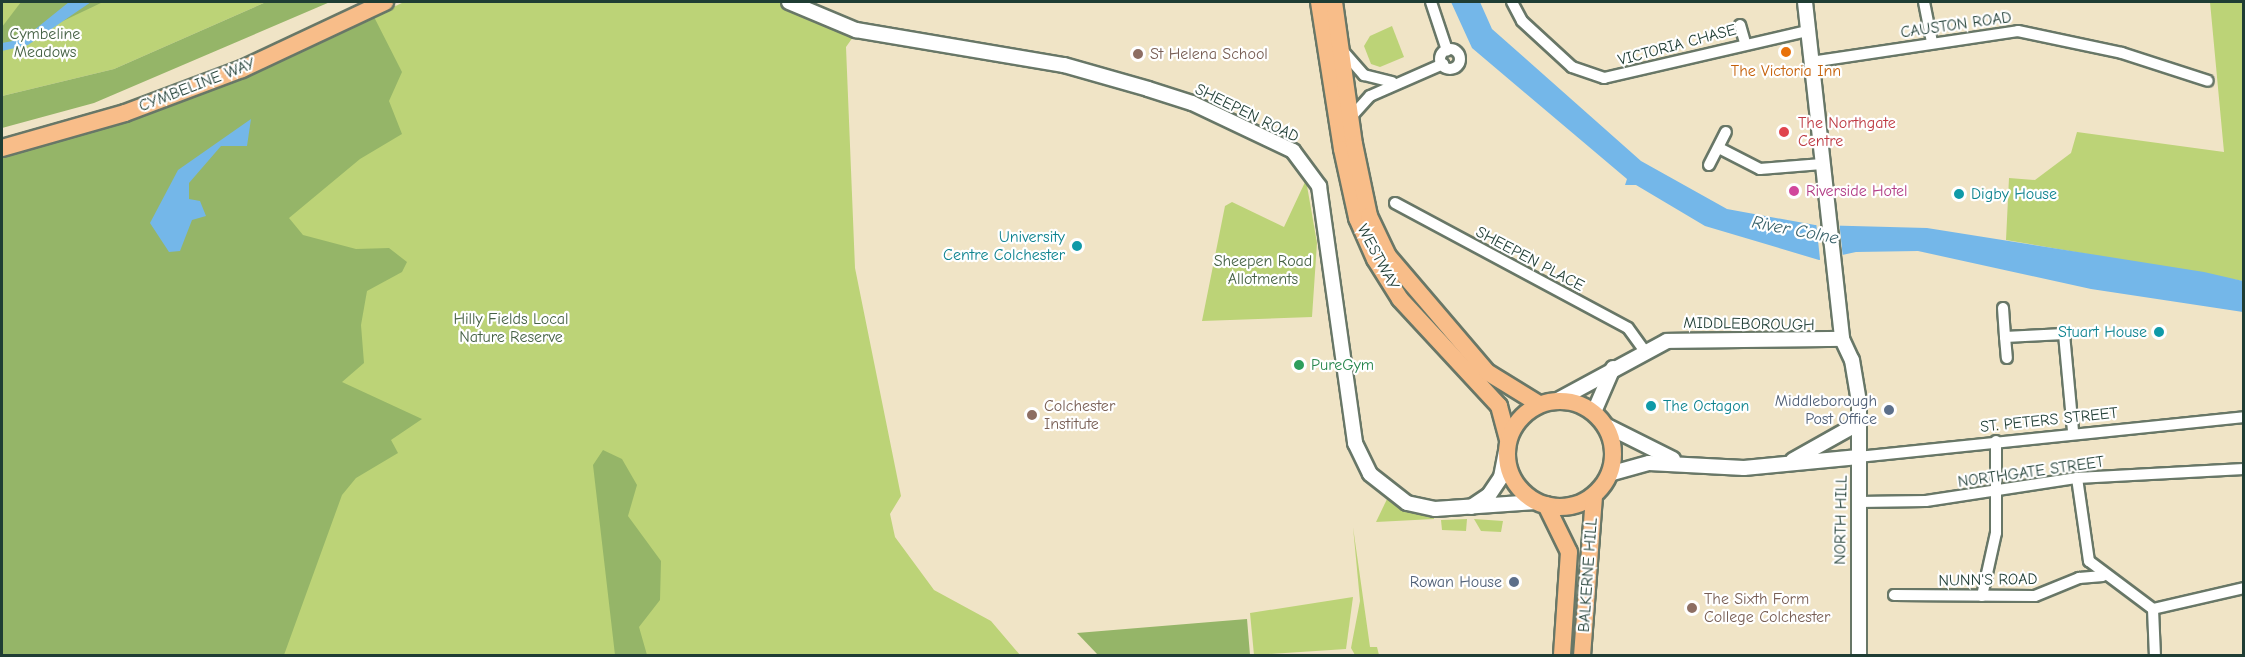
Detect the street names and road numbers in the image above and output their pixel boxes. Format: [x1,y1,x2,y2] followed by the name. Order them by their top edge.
[1899,8,2013,42] street label: CAUSTON ROAD
[1616,20,1738,70] street label: VICTORIA CHASE
[136,54,258,116] street label: CYMBELINE WAY
[1192,80,1302,146] street label: SHEEPEN ROAD
[1353,221,1403,293] street label: WESTWAY
[1473,222,1587,296] street label: SHEEPEN PLACE
[1683,313,1815,335] street label: MIDDLEBOROUGH
[1979,403,2119,437] street label: ST. PETERS STREET
[1957,452,2105,492] street label: NORTHGATE STREET
[1831,475,1851,565] street label: NORTH HILL
[1574,517,1602,633] street label: BALKERNE HILL
[1938,570,2038,590] street label: NUNN'S ROAD

